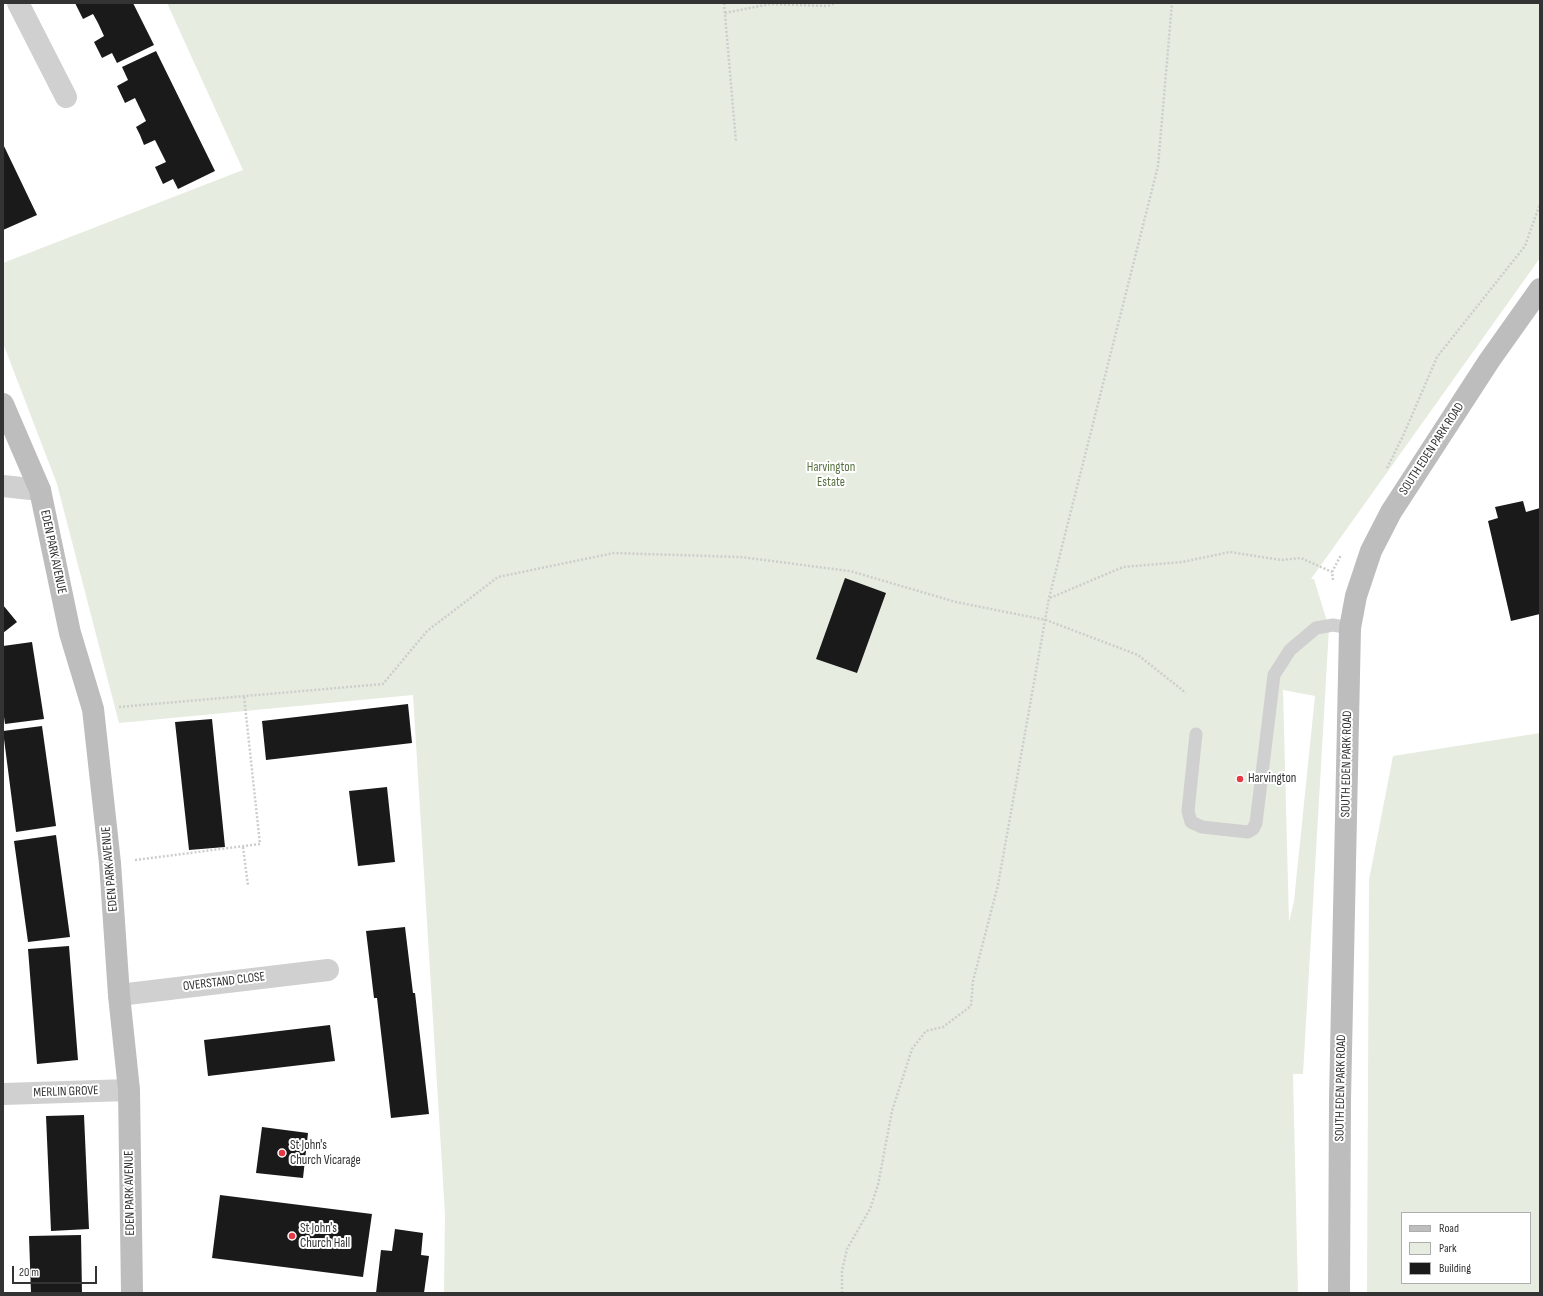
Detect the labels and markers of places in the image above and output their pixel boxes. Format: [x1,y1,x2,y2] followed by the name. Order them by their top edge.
[1248,771,1296,787] place label: Harvington
[1235,774,1245,784] marker: Harvington
[290,1138,361,1169] place label: St John's Church Vicarage
[277,1148,287,1158] marker: St John's Church Vicarage
[300,1221,350,1252] place label: St John's Church Hall
[287,1231,297,1241] marker: St John's Church Hall

